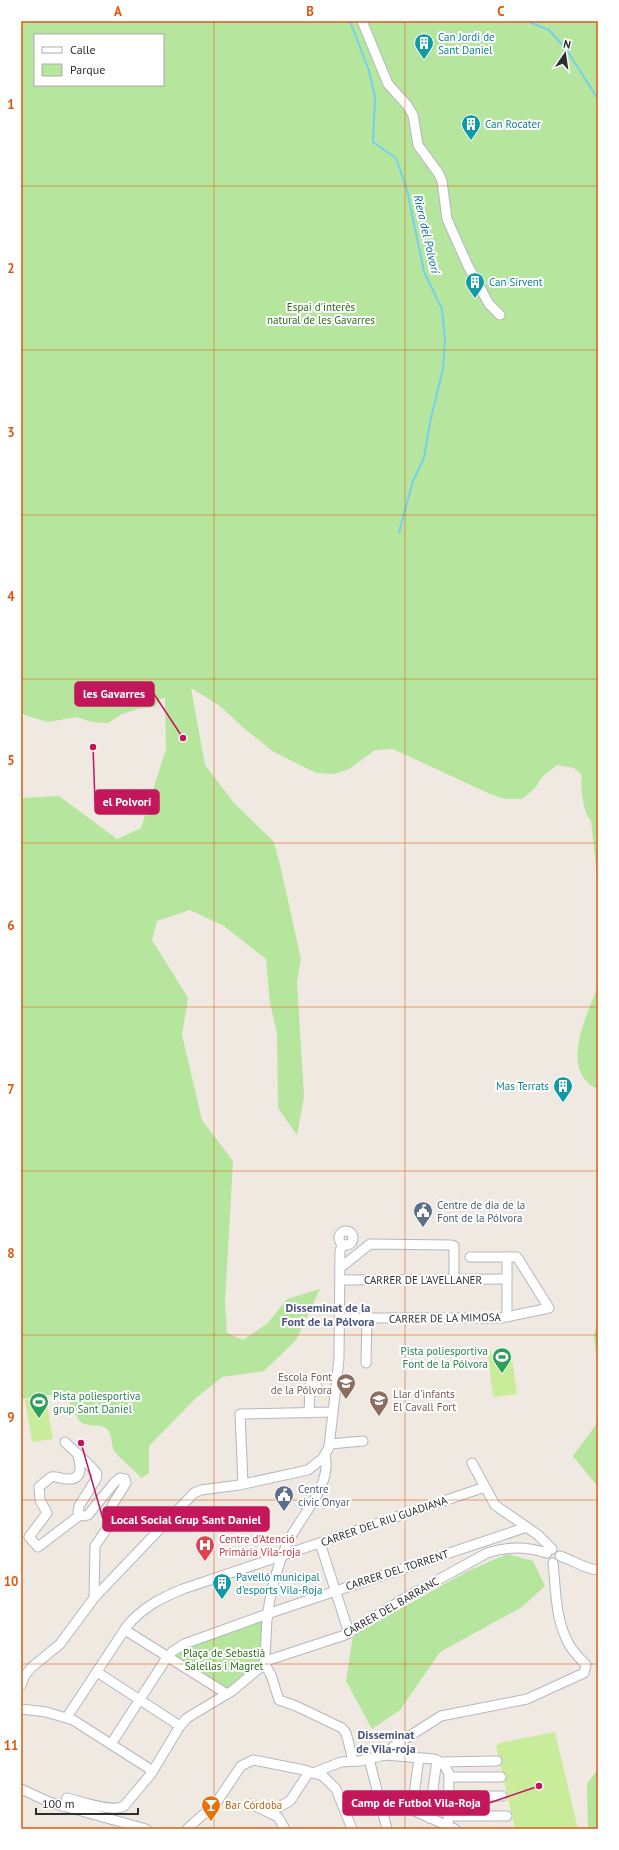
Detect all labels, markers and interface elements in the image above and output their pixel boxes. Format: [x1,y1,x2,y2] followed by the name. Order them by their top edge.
[114,3,122,20] text: A
[306,3,314,20] text: B
[497,3,505,20] text: C
[438,30,495,57] place label: Can Jordi de Sant Daniel
[413,32,435,60] building icon: Can Jordi de Sant Daniel
[34,34,164,86] legend
[545,34,585,74] north arrow
[562,37,572,52] text: N
[70,42,96,57] text: Calle
[70,62,105,77] text: Parque
[7,96,15,113] text: 1
[460,113,482,141] building icon: Can Rocater
[485,117,541,131] place label: Can Rocater
[411,193,444,277] water label: Riera del Polvorí
[7,260,15,277] text: 2
[464,271,486,299] building icon: Can Sirvent
[489,275,543,289] place label: Can Sirvent
[267,300,375,327] park label: Espai d'interès natural de les Gavarres
[7,424,15,441] text: 3
[7,588,15,605] text: 4
[75,682,154,706] callout: les Gavarres
[83,686,145,701] text: les Gavarres
[7,752,15,769] text: 5
[95,790,159,814] callout: el Polvorí
[103,794,152,809] text: el Polvorí
[7,917,15,934] text: 6
[552,1075,574,1103] building icon: Mas Terrats
[496,1079,549,1093] place label: Mas Terrats
[7,1081,15,1098] text: 7
[437,1198,525,1225] place label: Centre de dia de la Font de la Pólvora
[412,1200,434,1228] public building icon: Centre de dia de la Font de la Pólvora
[7,1245,15,1262] text: 8
[364,1273,482,1287] street label: CARRER DE L'AVELLANER
[281,1300,375,1329] district label: Disseminat de la Font de la Pólvora
[389,1310,502,1326] street label: CARRER DE LA MIMOSA
[401,1344,488,1371] place label: Pista poliesportiva Font de la Pólvora
[491,1346,513,1374] sports icon: Pista poliesportiva Font de la Pólvora
[271,1370,332,1397] place label: Escola Font de la Pólvora
[335,1372,357,1400] school or university icon: Escola Font de la Pólvora
[393,1387,456,1414] place label: Llar d'infants El Cavall Fort
[53,1389,140,1416] place label: Pista poliesportiva grup Sant Daniel
[368,1389,390,1417] school or university icon: Llar d'infants El Cavall Fort
[28,1391,50,1419] sports icon: Pista poliesportiva grup Sant Daniel
[7,1409,15,1426] text: 9
[298,1482,350,1509] place label: Centre cívic Onyar
[273,1484,295,1512] public building icon: Centre cívic Onyar
[319,1493,450,1549] street label: CARRER DEL RIU GUADIANA
[103,1507,269,1531] callout: Local Social Grup Sant Daniel
[111,1512,262,1527] text: Local Social Grup Sant Daniel
[219,1532,300,1559] place label: Centre d'Atenció Primària Vila-roja
[194,1534,216,1562] hospital icon: Centre d'Atenció Primària Vila-roja
[344,1547,450,1593] street label: CARRER DEL TORRENT
[236,1570,322,1597] place label: Pavelló municipal d'esports Vila-Roja
[211,1572,233,1600] building icon: Pavelló municipal d'esports Vila-Roja
[4,1573,18,1590] text: 10
[341,1574,441,1640] street label: CARRER DEL BARRANC
[183,1646,265,1673] park label: Plaça de Sebastià Salellas i Magret
[356,1727,416,1756] district label: Disseminat de Vila-roja
[4,1737,18,1754] text: 11
[36,1790,138,1816] scale bar
[343,1791,489,1815] callout: Camp de Futbol Vila-Roja
[200,1794,222,1822] bar icon: Bar Córdoba
[351,1795,481,1810] text: Camp de Futbol Vila-Roja
[42,1796,75,1811] text: 100 m
[225,1798,282,1812] place label: Bar Córdoba

